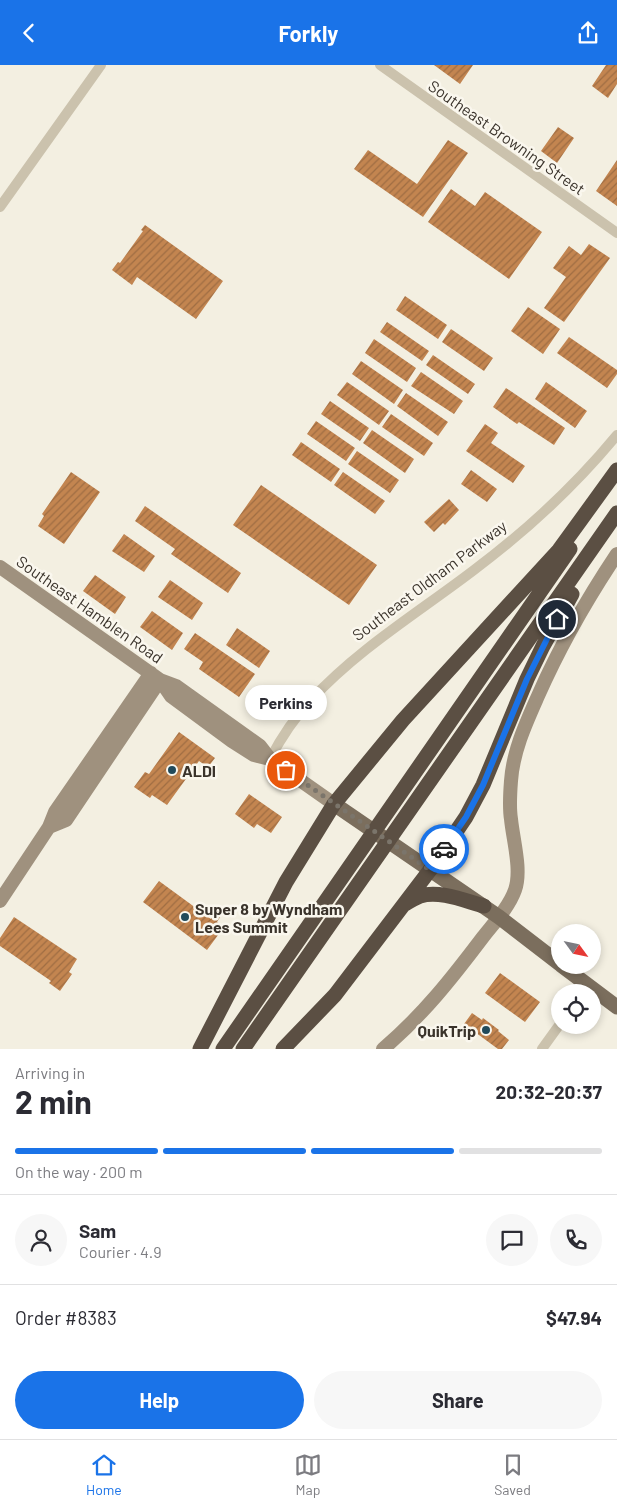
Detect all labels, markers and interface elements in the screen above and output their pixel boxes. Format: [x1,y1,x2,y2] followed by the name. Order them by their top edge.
[15,19,43,47] icon: back
[574,19,602,47] icon: share
[279,20,338,46] text: Forkly
[425,76,589,198] street label: Southeast Browning Street
[348,515,510,644] street label: Southeast Oldham Parkway
[13,551,167,667] street label: Southeast Hamblen Road
[536,598,578,640] pin
[543,605,571,633] icon: home
[245,685,327,720] callout: Perkins
[259,693,313,712] text: Perkins
[265,749,307,791] pin
[272,756,300,784] icon: bag
[182,761,216,780] place label: ALDI
[166,764,178,776] marker: ALDI
[419,824,469,874] courier
[430,835,458,863] icon: car
[195,899,342,936] place label: Super 8 by Wyndham Lees Summit
[179,911,191,923] marker: Super 8 by Wyndham Lees Summit
[551,924,601,974] north arrow
[551,924,601,1034] map controls
[551,984,601,1034] button: locate
[417,1021,476,1040] place label: QuikTrip
[480,1024,492,1036] marker: QuikTrip
[15,1063,85,1082] text: Arriving in
[496,1080,602,1103] text: 20:32–20:37
[15,1082,92,1120] text: 2 min
[15,1162,143,1181] text: On the way · 200 m
[15,1214,67,1266] button: person
[486,1214,538,1266] button: chat
[550,1214,602,1266] button: phone
[79,1219,116,1242] text: Sam
[79,1242,162,1261] text: Courier · 4.9
[15,1306,117,1329] text: Order #8383
[546,1306,602,1329] text: $47.94
[15,1371,304,1429] button: Help
[314,1371,602,1429] button: Share
[86,1451,122,1498] tab: Home
[294,1451,322,1498] tab: Map
[494,1451,531,1498] tab: Saved

